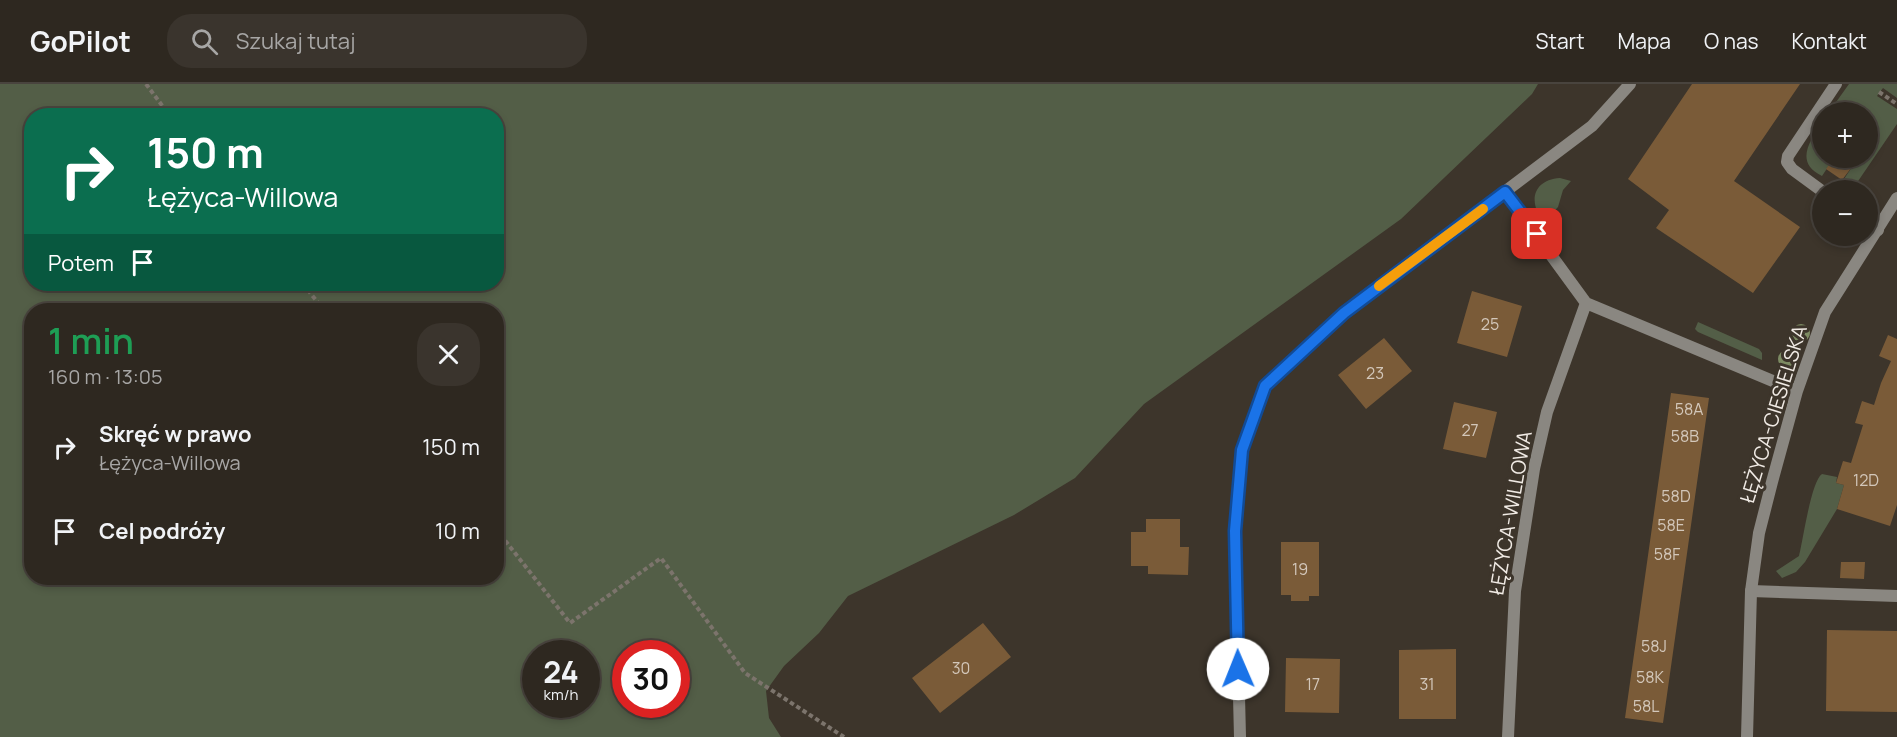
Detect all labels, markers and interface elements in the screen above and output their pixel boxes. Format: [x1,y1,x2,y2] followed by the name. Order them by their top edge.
[167,14,587,68] search box
[30,22,131,60] text: GoPilot
[188,25,221,58] icon: search
[236,26,356,56] text: Szukaj tutaj
[1536,27,1585,55] text: Start
[1618,27,1671,55] text: Mapa
[1704,27,1759,55] text: O nas
[1792,27,1867,55] text: Kontakt
[1812,102,1878,246] map controls
[1812,102,1878,168] button: +
[147,123,264,181] text: 150 m
[48,132,126,210] icon: right
[147,178,338,215] text: Łężyca-Willowa
[1812,180,1878,246] button: −
[1511,208,1562,259] pin
[1520,217,1553,250] icon: arrive
[126,246,159,279] icon: arrive
[48,248,114,278] text: Potem
[1481,313,1499,335] house number: 25
[48,316,134,365] text: 1 min
[1733,321,1813,506] street label: ŁĘŻYCA-CIESIELSKA
[417,323,480,386] button: close
[1366,362,1384,384] house number: 23
[48,363,163,390] text: 160 m · 13:05
[1675,398,1703,420] house number: 58A
[99,419,252,449] text: Skręć w prawo
[1461,419,1479,441] house number: 27
[1671,425,1699,447] house number: 58B
[1482,428,1538,597] street label: ŁĘŻYCA-WILLOWA
[48,431,81,464] icon: right
[422,432,480,462] text: 150 m
[99,449,241,476] text: Łężyca-Willowa
[1853,469,1879,491] house number: 12D
[1661,485,1691,507] house number: 58D
[1657,514,1685,536] house number: 58E
[48,515,81,548] icon: arrive
[99,516,225,546] text: Cel podróży
[435,516,480,546] text: 10 m
[1654,543,1680,565] house number: 58F
[1292,558,1308,580] house number: 19
[1641,635,1667,657] house number: 58J
[1206,637,1270,701] position arrow
[612,640,690,718] speed limit sign: 30
[543,651,579,692] text: 24
[952,657,970,679] house number: 30
[1636,666,1665,688] house number: 58K
[1306,673,1320,695] house number: 17
[1419,673,1435,695] house number: 31
[544,684,578,705] text: km/h
[1633,695,1659,717] house number: 58L

